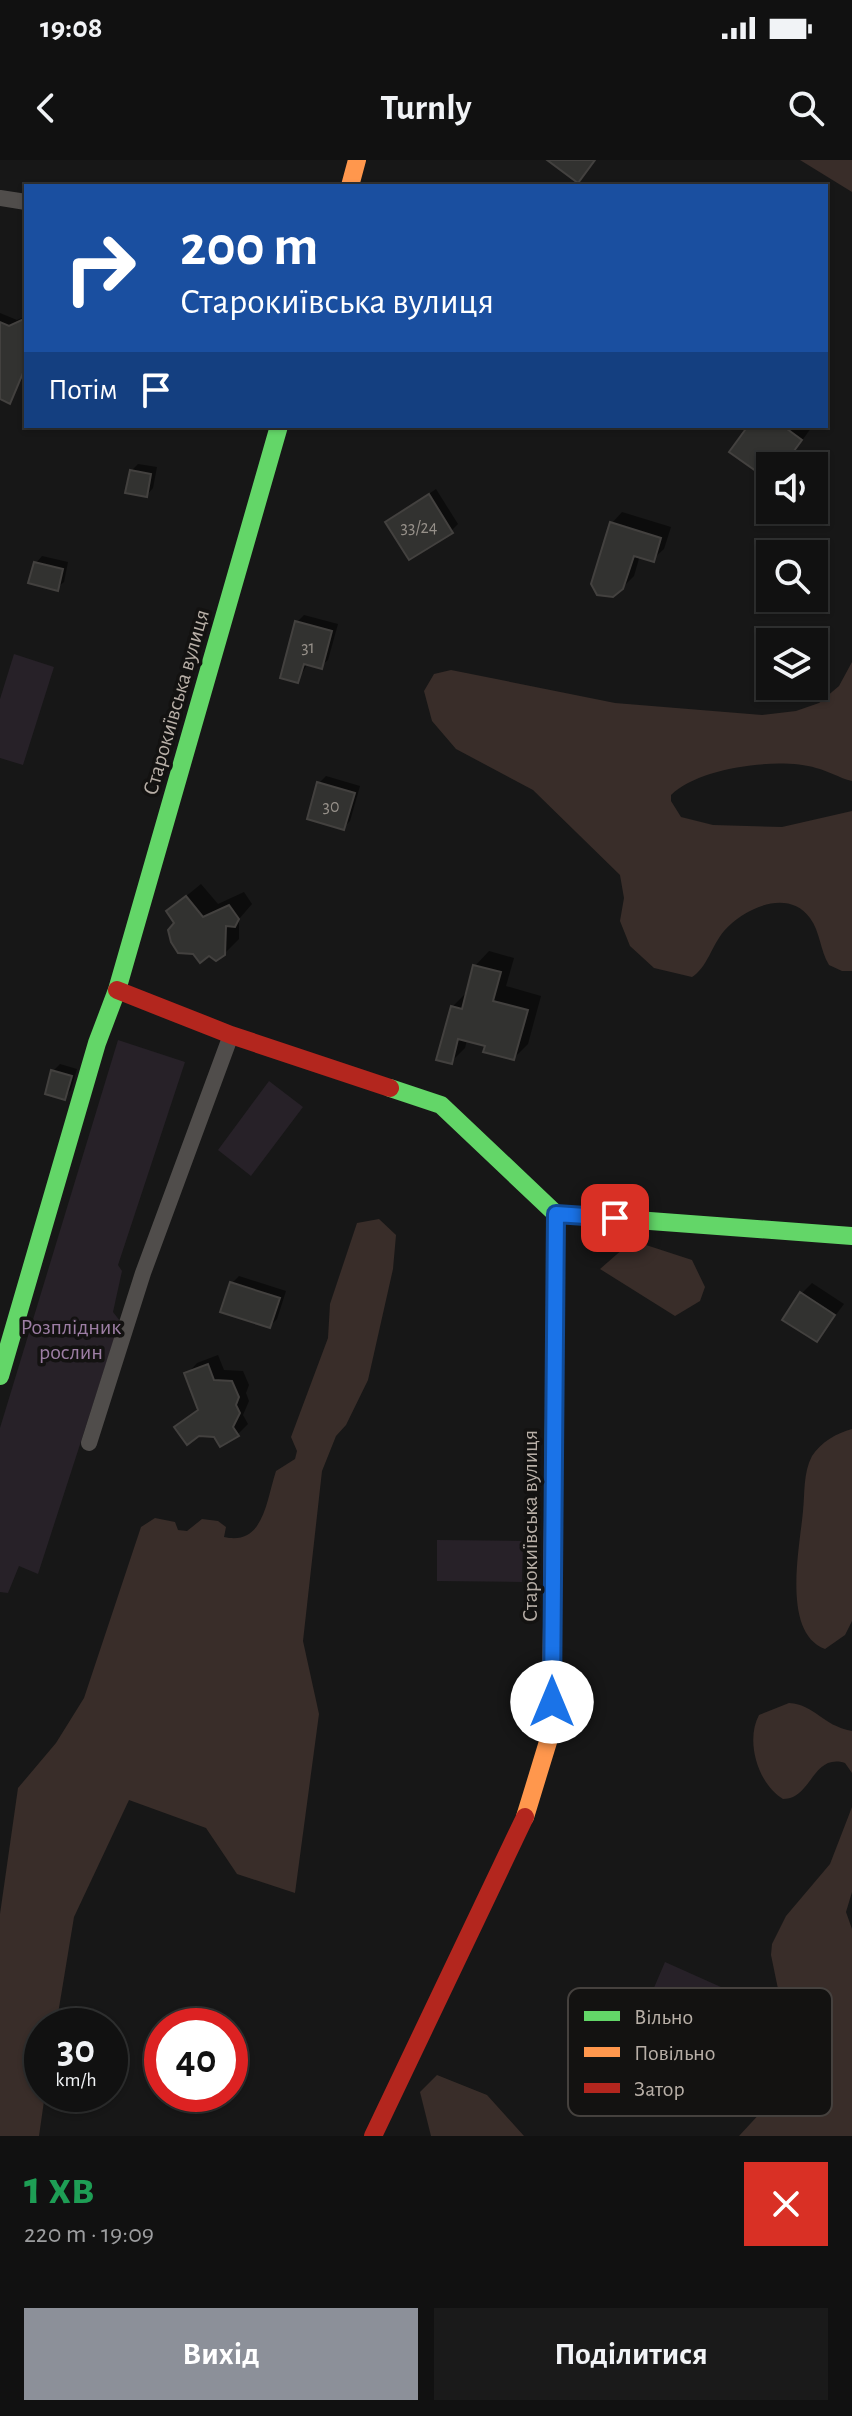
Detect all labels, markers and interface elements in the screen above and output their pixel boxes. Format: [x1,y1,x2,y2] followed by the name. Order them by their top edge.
[40,13,103,43] text: 19:08
[24,86,68,130] icon: back
[784,86,828,130] icon: search
[380,90,472,126] text: Turnly
[48,216,152,320] icon: right
[180,219,318,275] text: 200 m
[180,284,494,320] text: Старокиївська вулиця
[134,368,178,412] icon: arrive
[48,375,118,405] text: Потім
[756,452,828,700] map controls
[756,452,828,524] button: sound
[401,519,438,537] house number: 33/24
[756,540,828,612] button: search
[139,607,213,798] street label: Старокиївська вулиця
[756,628,828,700] button: layers
[301,639,315,657] house number: 31
[323,798,339,816] house number: 30
[581,1184,649,1252] pin
[593,1196,637,1240] icon: arrive
[21,1316,121,1363] park label: Розплідник рослин
[519,1430,541,1622] street label: Старокиївська вулиця
[510,1660,594,1744] position arrow
[568,1988,832,2116] legend
[634,2006,693,2028] text: Вільно
[144,2008,248,2112] speed limit sign: 40
[57,2030,95,2070] text: 30
[634,2042,715,2064] text: Повільно
[55,2070,97,2090] text: km/h
[634,2078,685,2100] text: Затор
[744,2162,828,2246] button: close
[24,2165,94,2213] text: 1 хв
[24,2221,154,2247] text: 220 m · 19:09
[24,2308,418,2400] button: Вихід
[434,2308,828,2400] button: Поділитися

